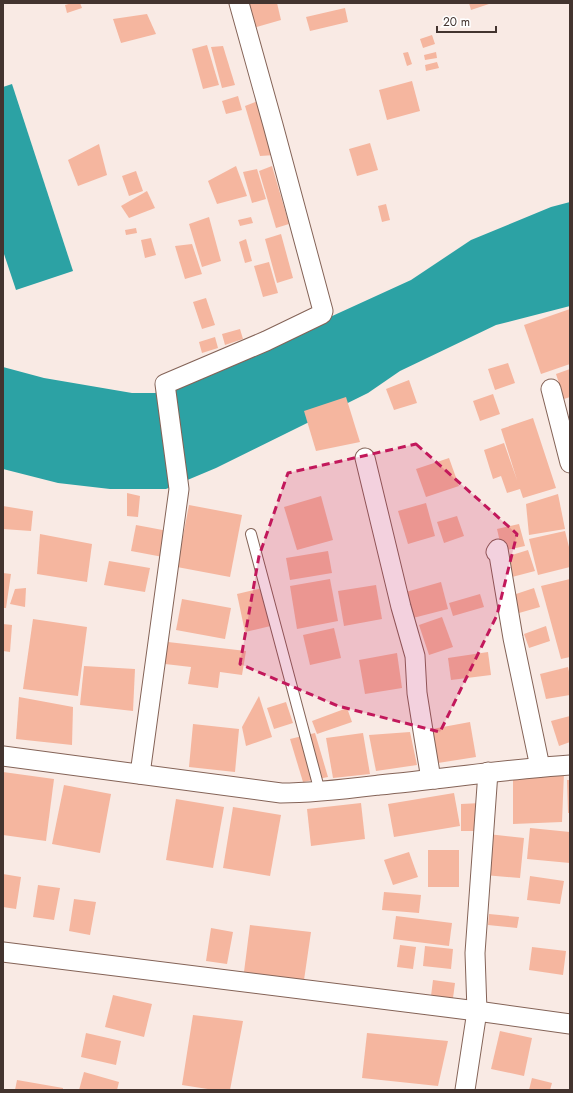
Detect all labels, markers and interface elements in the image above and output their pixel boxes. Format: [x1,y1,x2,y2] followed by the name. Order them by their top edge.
[437,8,496,34] scale bar
[443,13,470,31] text: 20 m

